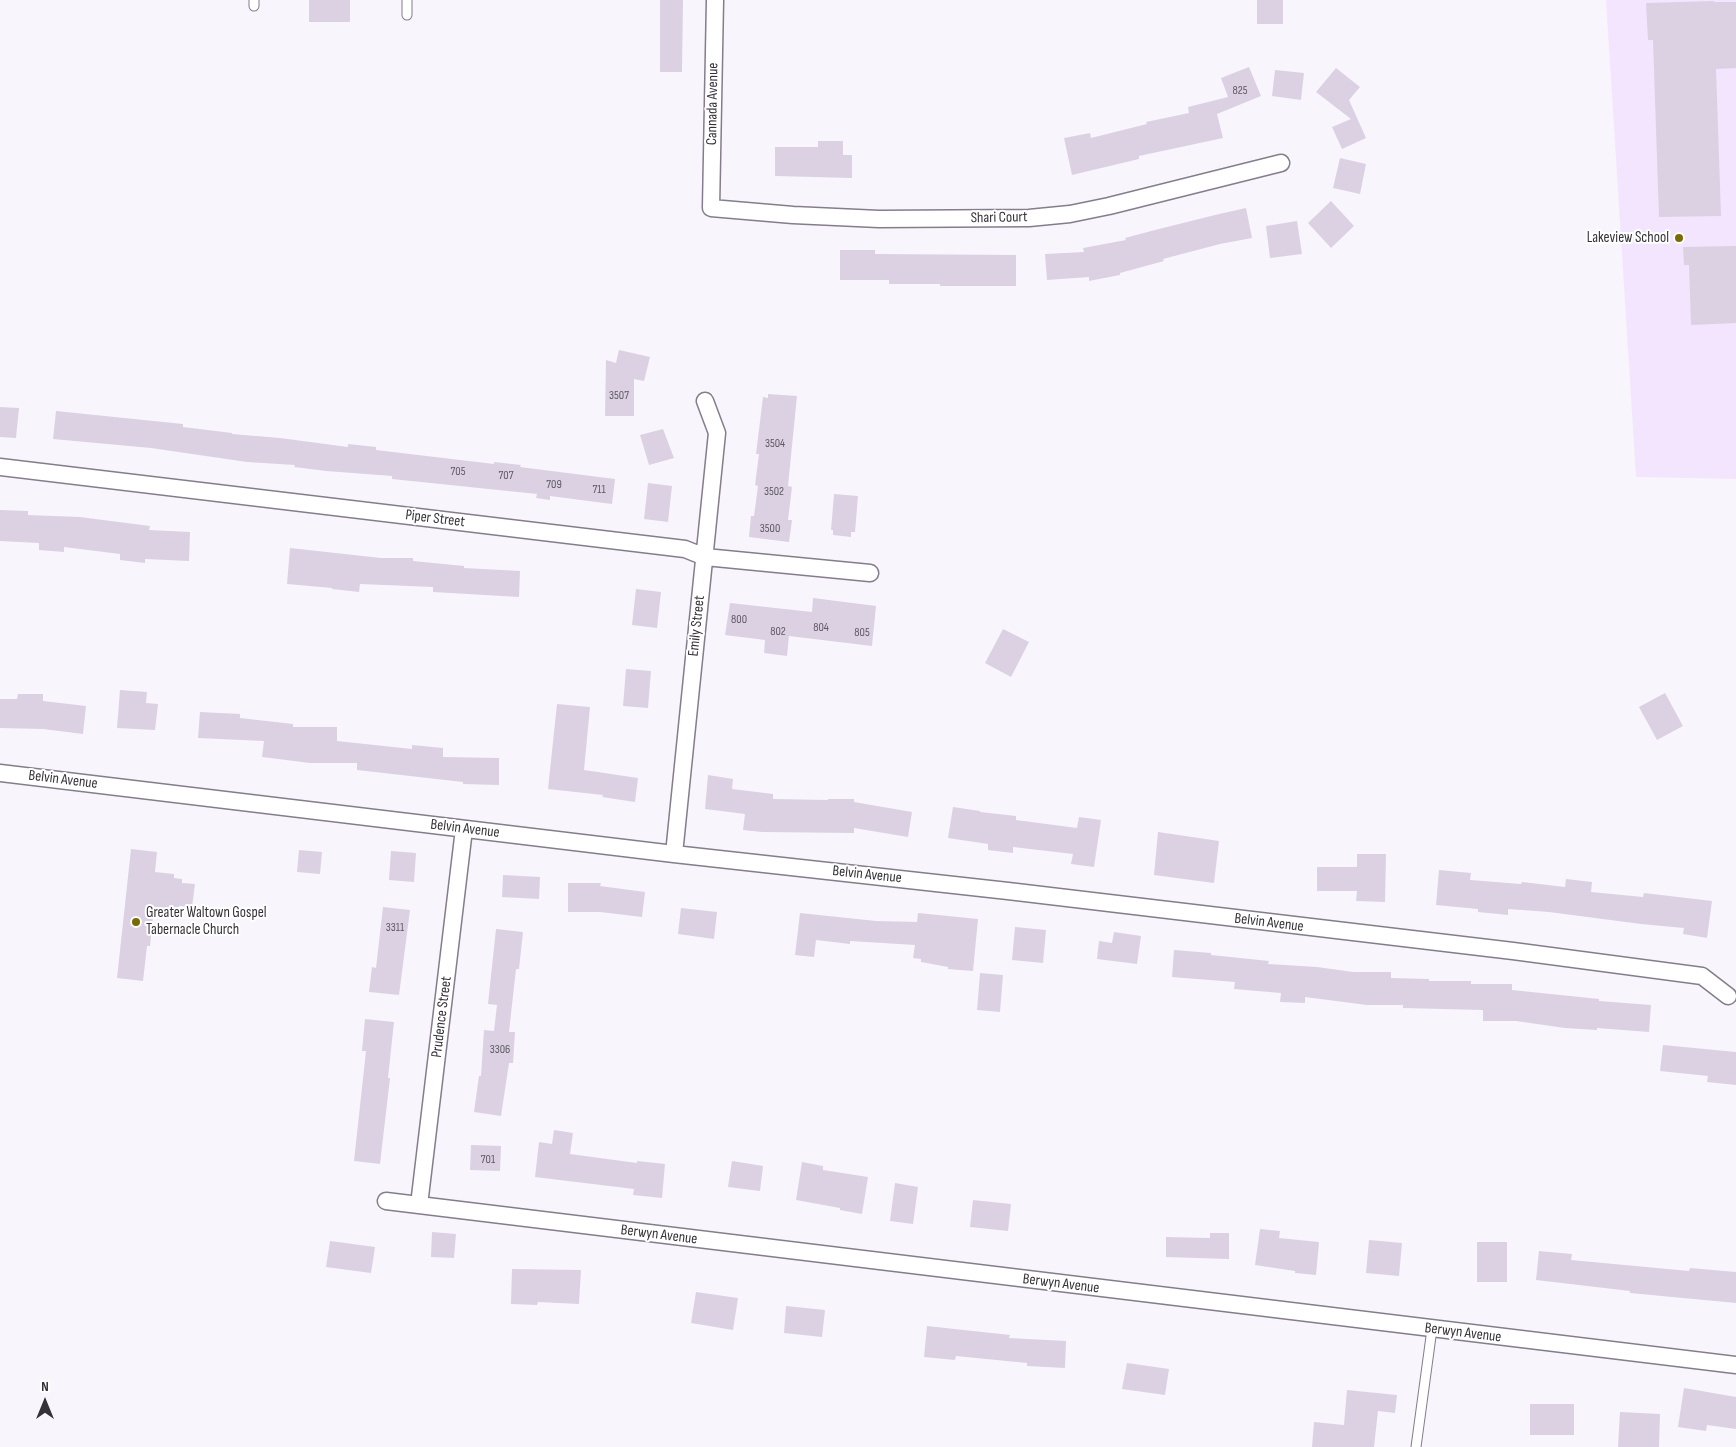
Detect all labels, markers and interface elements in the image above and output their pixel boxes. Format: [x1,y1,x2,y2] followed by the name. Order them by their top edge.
[703,63,723,145] street label: Cannada Avenue
[1232,84,1248,98] house number: 825
[970,209,1028,227] street label: Shari Court
[1587,229,1669,247] place label: Lakeview School
[1673,232,1685,244] marker: Lakeview School
[609,389,629,403] house number: 3507
[765,437,785,451] house number: 3504
[451,465,465,479] house number: 705
[499,469,513,483] house number: 707
[546,478,562,492] house number: 709
[592,483,606,497] house number: 711
[764,485,784,499] house number: 3502
[404,506,466,532] street label: Piper Street
[760,522,780,536] house number: 3500
[685,595,709,657] street label: Emily Street
[731,613,747,627] house number: 800
[813,621,829,635] house number: 804
[770,625,786,639] house number: 802
[854,626,870,640] house number: 805
[27,767,99,793] street label: Belvin Avenue
[429,816,501,842] street label: Belvin Avenue
[831,862,903,888] street label: Belvin Avenue
[146,904,266,939] place label: Greater Waltown Gospel Tabernacle Church
[1233,910,1305,936] street label: Belvin Avenue
[130,916,142,928] marker: Greater Waltown Gospel Tabernacle Church
[386,921,404,935] house number: 3311
[428,975,456,1059] street label: Prudence Street
[490,1043,510,1057] house number: 3306
[481,1153,495,1167] house number: 701
[620,1221,698,1249] street label: Berwyn Avenue
[1022,1270,1100,1298] street label: Berwyn Avenue
[1424,1319,1502,1347] street label: Berwyn Avenue
[20,1377,70,1427] north arrow
[41,1378,49,1395] text: N

